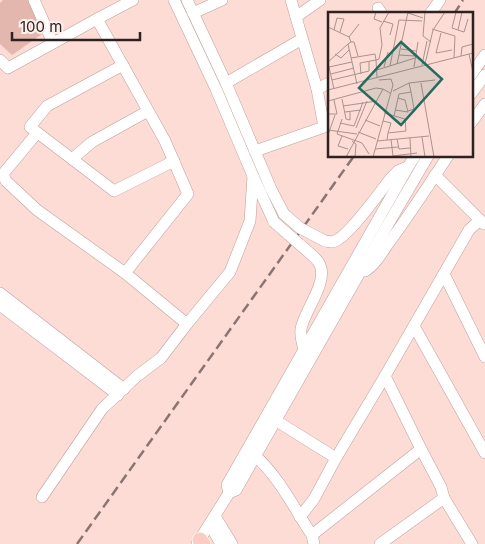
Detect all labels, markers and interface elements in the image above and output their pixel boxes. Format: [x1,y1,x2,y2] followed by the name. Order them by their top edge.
[12,10,140,42] scale bar
[328,12,472,158] inset map
[20,17,62,36] text: 100 m

